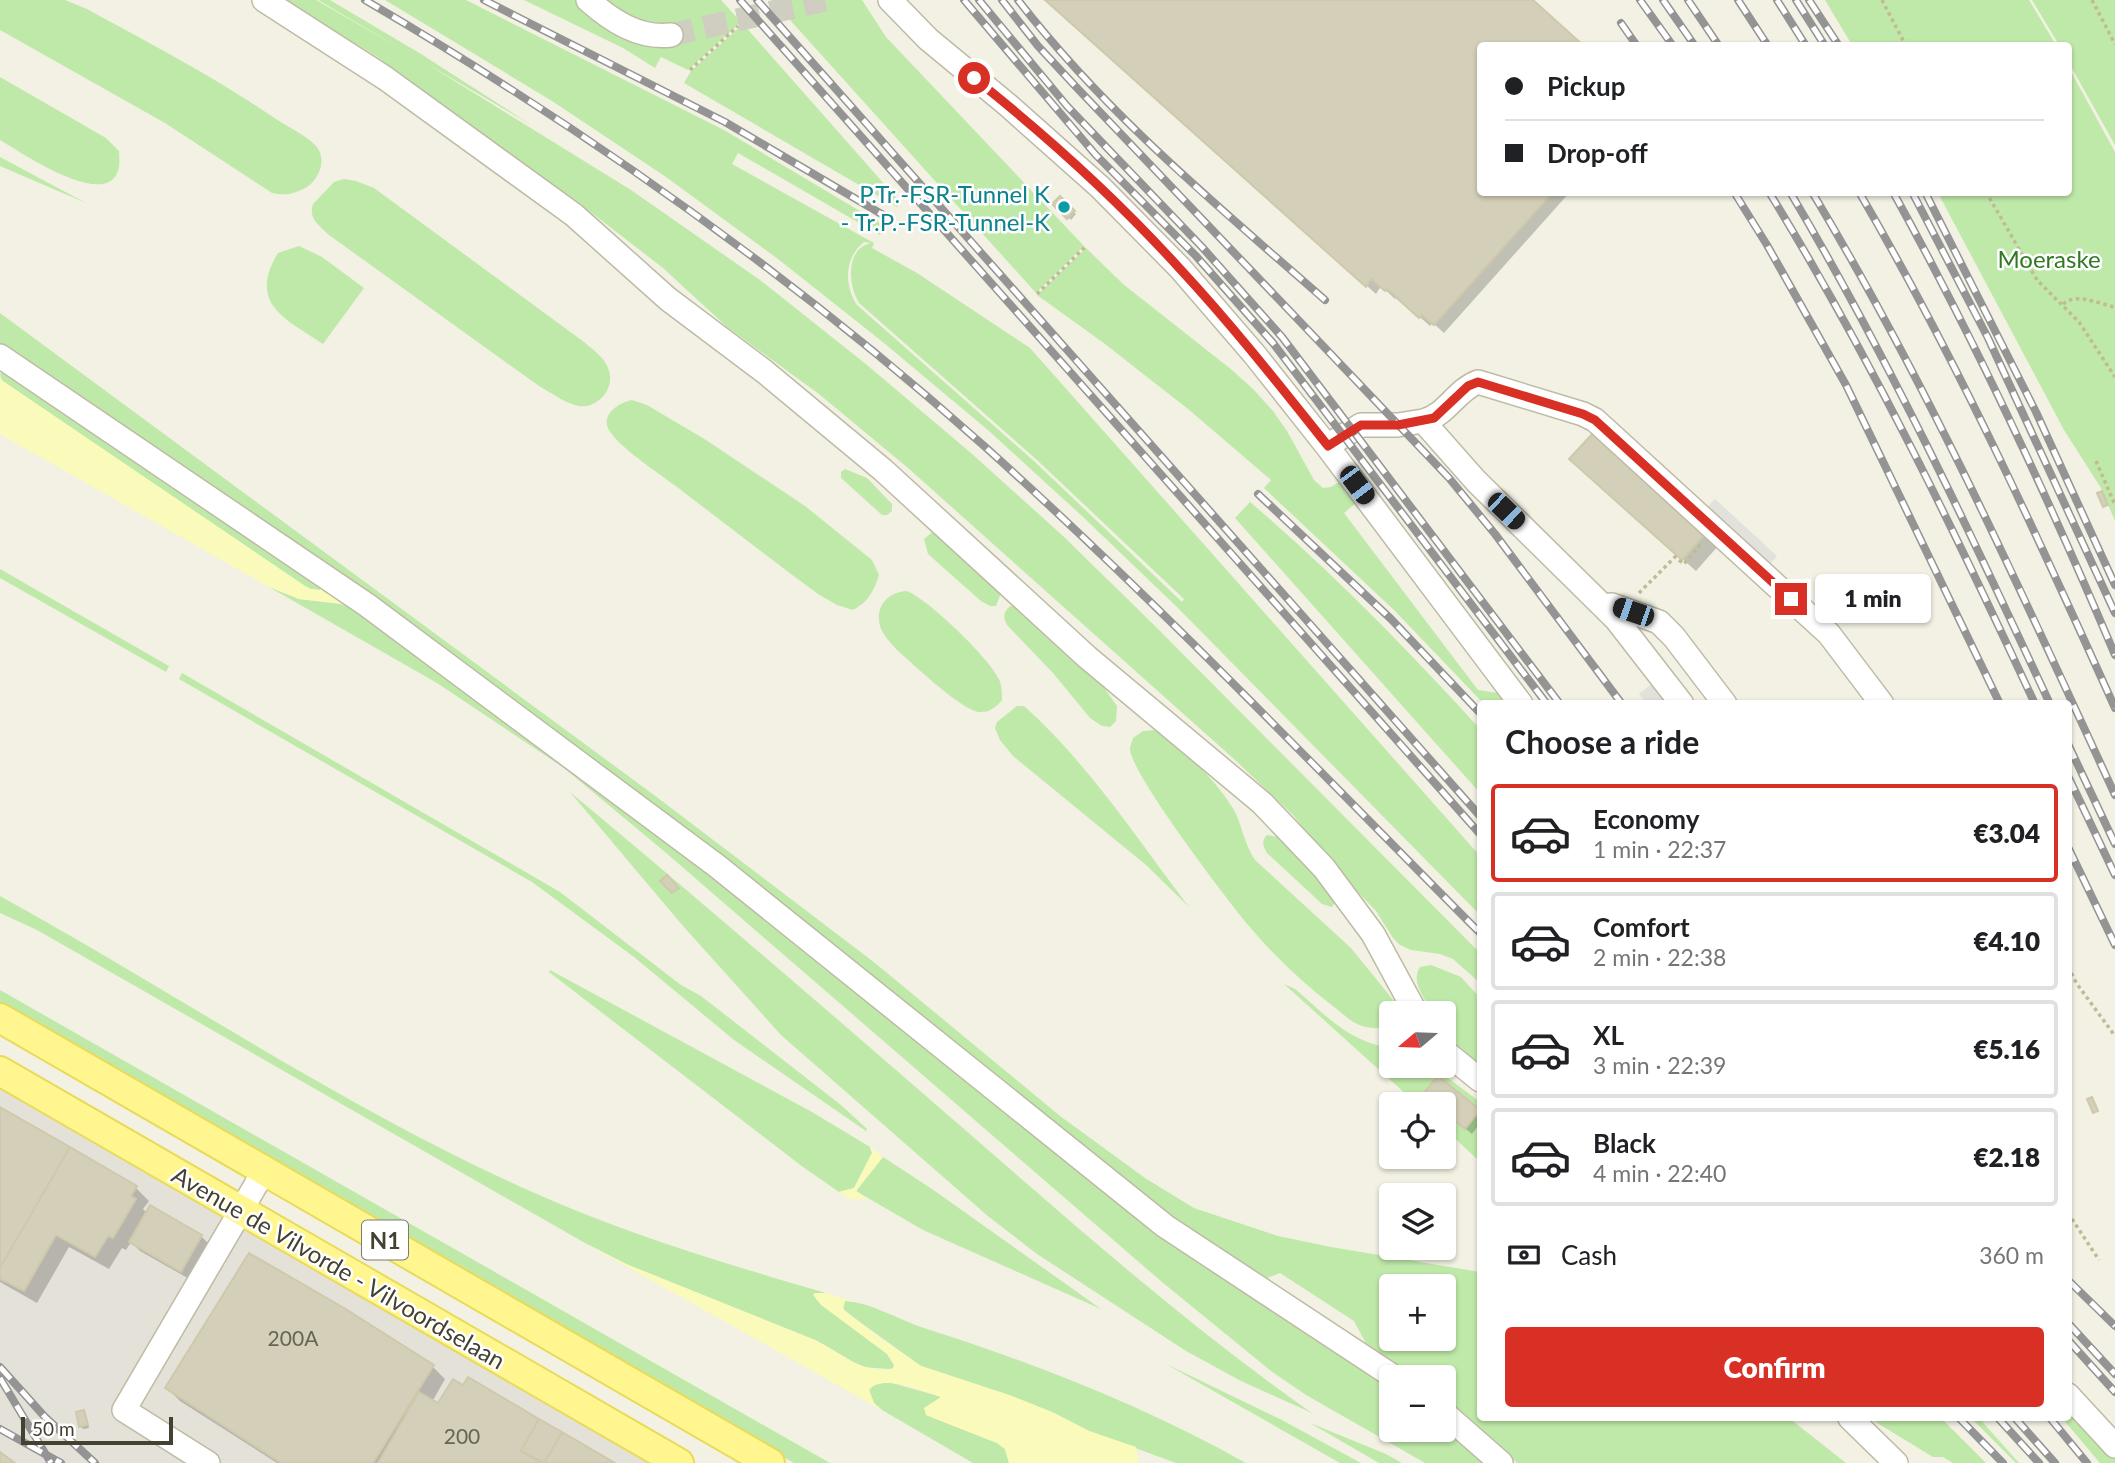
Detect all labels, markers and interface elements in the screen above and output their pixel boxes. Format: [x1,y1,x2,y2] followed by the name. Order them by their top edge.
[958,62,990,94] route start
[1547,70,1626,102] text: Pickup
[1547,137,1648,169] text: Drop-off
[840,179,1050,236] place label: P.Tr.-FSR-Tunnel K - Tr.P.-FSR-Tunnel-K
[1056,199,1072,215] marker: P.Tr.-FSR-Tunnel K - Tr.P.-FSR-Tunnel-K
[1997,244,2101,273] park label: Moeraske
[1336,462,1379,508] car
[1484,489,1529,533] car
[1816,574,1931,624] callout: 1 min
[1775,583,1807,615] route end
[1844,584,1902,612] text: 1 min
[1610,595,1657,629] car
[1505,722,1699,761] text: Choose a ride
[1509,802,1572,865] icon: car
[1593,803,1699,835] text: Economy
[1973,817,2040,849] text: €3.04
[1593,835,1726,863] text: 1 min · 22:37
[1509,910,1572,973] icon: car
[1593,911,1690,943] text: Comfort
[1973,925,2040,957] text: €4.10
[1593,943,1726,971] text: 2 min · 22:38
[1379,1001,1456,1078] north arrow
[1379,1001,1456,1442] map controls
[1509,1018,1572,1081] icon: car
[1593,1019,1624,1051] text: XL
[1973,1033,2040,1065] text: €5.16
[1593,1051,1726,1079] text: 3 min · 22:39
[1379,1092,1456,1169] button: locate
[1509,1126,1572,1189] icon: car
[1593,1127,1656,1159] text: Black
[1973,1141,2040,1173] text: €2.18
[1593,1159,1726,1187] text: 4 min · 22:40
[167,1160,511,1374] street label: Avenue de Vilvorde - Vilvoordselaan
[1379,1183,1456,1260] button: layers
[362,1220,408,1260] road number: N1
[1505,1236,1543,1274] icon: cash
[1561,1239,1617,1271] text: Cash
[1979,1241,2044,1269] text: 360 m
[1379,1274,1456,1351] button: +
[268,1325,319,1350] house number: 200A
[1505,1327,2044,1407] button: Confirm
[1379,1365,1456,1442] button: −
[21,1414,173,1446] scale bar
[32,1417,75,1440] text: 50 m
[444,1423,480,1448] house number: 200

